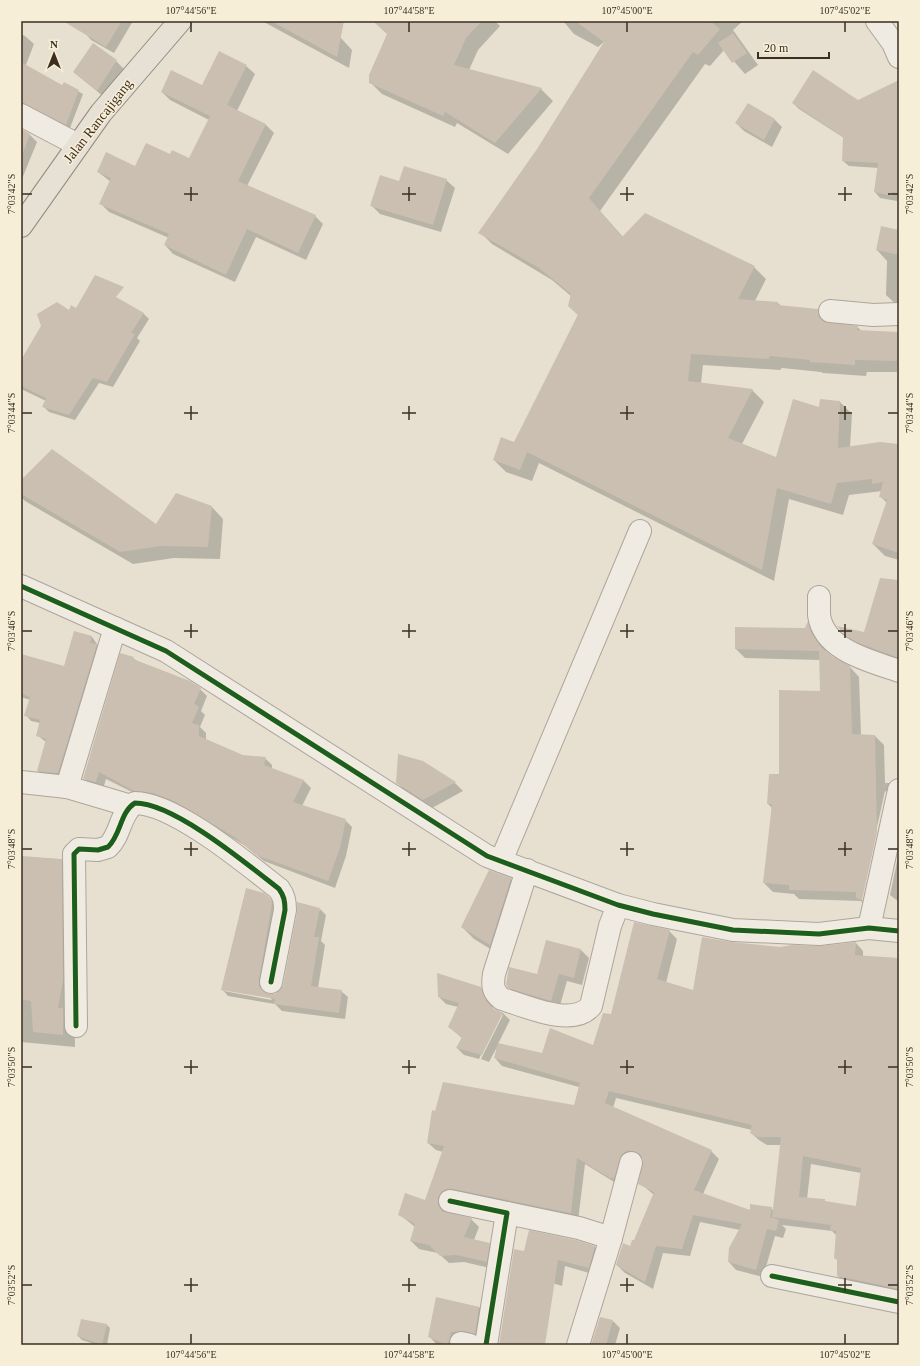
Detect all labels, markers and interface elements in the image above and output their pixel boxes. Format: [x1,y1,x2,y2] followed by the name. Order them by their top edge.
[166,5,217,16] text: 107°44'56"E
[384,5,435,16] text: 107°44'58"E
[602,5,653,16] text: 107°45'00"E
[820,5,871,16] text: 107°45'02"E
[34,34,74,74] north arrow
[758,34,829,60] scale bar
[50,38,58,50] text: N
[764,41,789,55] text: 20 m
[61,76,135,166] street label: Jalan Rancajigang
[6,174,17,214] text: 7°03'42"S
[904,174,915,214] text: 7°03'42"S
[6,393,17,433] text: 7°03'44"S
[904,393,915,433] text: 7°03'44"S
[6,611,17,651] text: 7°03'46"S
[904,611,915,651] text: 7°03'46"S
[6,829,17,869] text: 7°03'48"S
[904,829,915,869] text: 7°03'48"S
[6,1047,17,1087] text: 7°03'50"S
[904,1047,915,1087] text: 7°03'50"S
[6,1265,17,1305] text: 7°03'52"S
[904,1265,915,1305] text: 7°03'52"S
[166,1349,217,1360] text: 107°44'56"E
[384,1349,435,1360] text: 107°44'58"E
[602,1349,653,1360] text: 107°45'00"E
[820,1349,871,1360] text: 107°45'02"E

